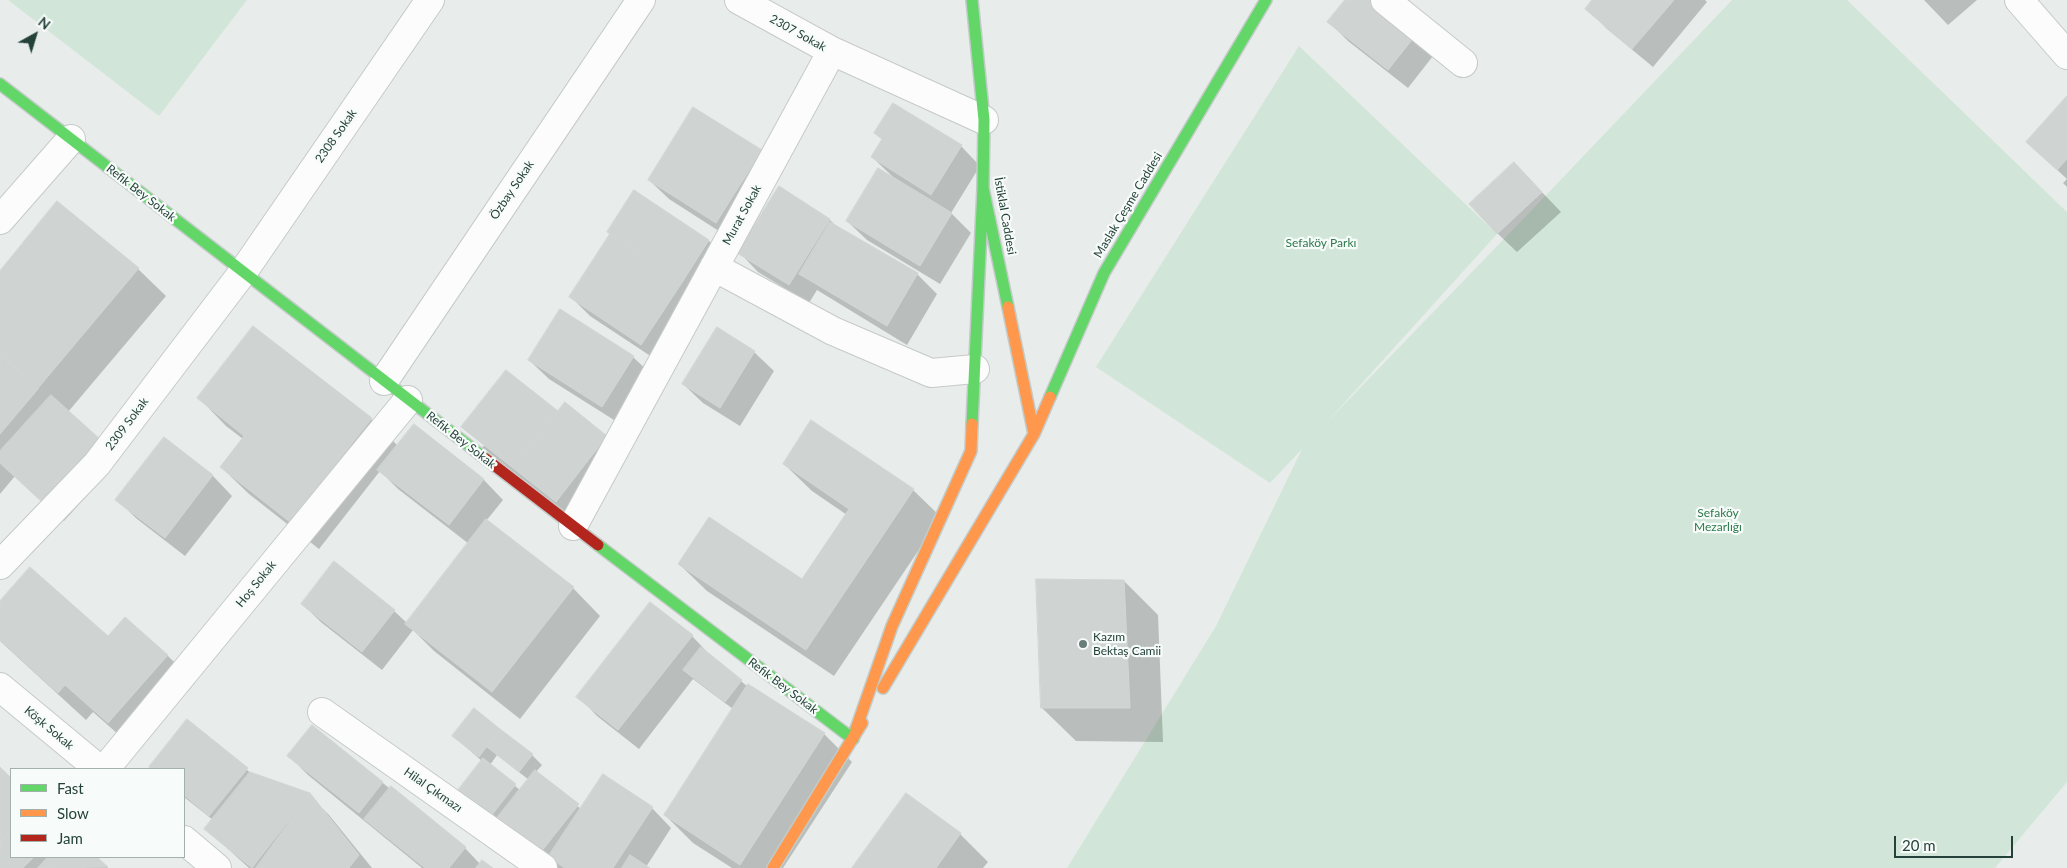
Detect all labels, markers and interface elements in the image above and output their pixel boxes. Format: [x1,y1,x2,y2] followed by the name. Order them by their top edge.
[10,10,60,60] north arrow
[767,12,829,54] street label: 2307 Sokak
[35,13,54,33] text: N
[312,106,360,166] street label: 2308 Sokak
[1091,150,1165,260] street label: Maslak Çeşme Caddesi
[487,158,537,222] street label: Özbay Sokak
[103,161,179,225] street label: Refik Bey Sokak
[991,176,1019,256] street label: İstiklal Caddesi
[720,182,764,248] street label: Murat Sokak
[1286,236,1356,250] park label: Sefaköy Parkı
[102,395,152,453] street label: 2309 Sokak
[423,408,499,472] street label: Refik Bey Sokak
[1694,506,1742,534] park label: Sefaköy Mezarlığı
[233,558,279,610] street label: Hoş Sokak
[1093,630,1161,658] place label: Kazım Bektaş Camii
[1077,638,1089,650] marker: Kazım Bektaş Camii
[745,655,821,717] street label: Refik Bey Sokak
[21,703,77,753] street label: Köşk Sokak
[401,765,465,815] street label: Hilal Çıkmazı
[10,768,185,858] legend
[57,779,84,797] text: Fast
[57,804,89,822] text: Slow
[1897,826,2016,858] scale bar
[57,829,83,847] text: Jam
[1902,836,1936,854] text: 20 m

